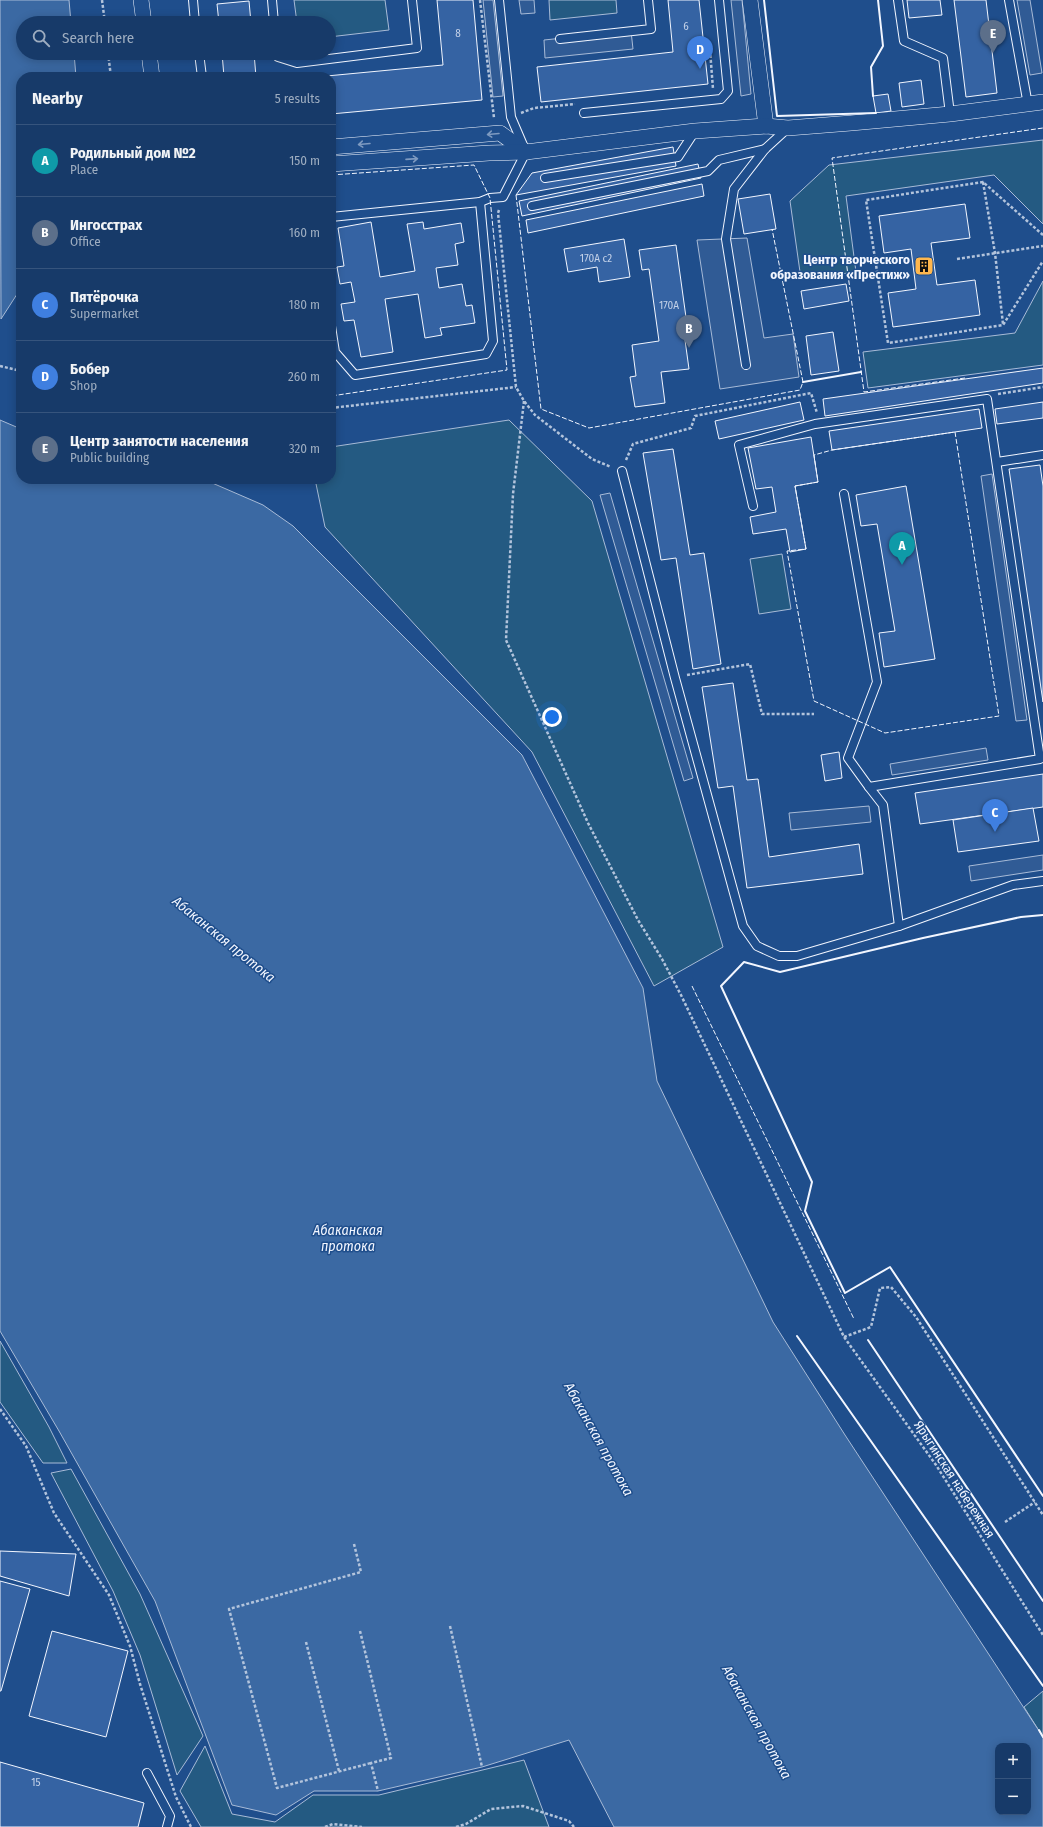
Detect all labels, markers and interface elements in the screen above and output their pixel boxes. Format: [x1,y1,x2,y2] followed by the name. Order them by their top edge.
[16,16,336,60] search box
[683,20,689,33] house number: 6
[980,20,1006,53] pin: E
[30,27,52,49] icon: search
[455,27,461,40] house number: 8
[62,29,134,47] text: Search here
[687,36,713,69] pin: D
[32,88,83,109] text: Nearby
[275,91,320,106] text: 5 results
[487,130,500,137] one-way arrow
[358,141,371,148] one-way arrow
[70,144,196,162] text: Родильный дом №2
[41,153,49,168] text: A
[289,153,320,168] text: 150 m
[405,155,418,162] one-way arrow
[70,162,98,177] text: Place
[70,216,142,234] text: Ингосстрах
[41,225,49,240] text: B
[289,225,320,240] text: 160 m
[70,234,101,249] text: Office
[580,252,612,265] house number: 170А с2
[770,252,910,282] place label: Центр творческого образования «Престиж»
[913,255,935,277] building icon: Центр творческого образования «Престиж»
[70,288,139,306] text: Пятёрочка
[42,297,48,312] text: C
[289,297,320,312] text: 180 m
[659,299,679,312] house number: 170А
[70,306,139,321] text: Supermarket
[676,315,702,348] pin: B
[70,360,110,378] text: Бобер
[41,369,49,384] text: D
[288,369,320,384] text: 260 m
[70,378,97,393] text: Shop
[70,432,248,450] text: Центр занятости населения
[42,441,48,456] text: E
[289,441,320,456] text: 320 m
[70,450,149,465] text: Public building
[889,532,915,565] pin: A
[542,707,562,727] your location
[982,799,1008,832] pin: C
[168,892,278,986] water label: Абаканская протока
[312,1222,383,1255] water label: Абаканская протока
[560,1379,637,1499] water label: Абаканская протока
[911,1418,998,1541] street label: Ярыгинская набережная
[718,1662,795,1782] water label: Абаканская протока
[995,1743,1031,1815] map controls
[995,1743,1031,1779] button: +
[31,1776,41,1789] house number: 15
[995,1779,1031,1815] button: −

